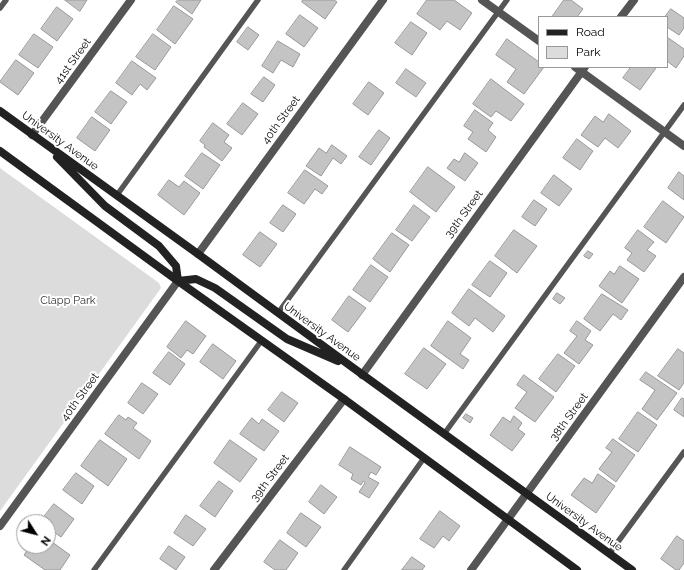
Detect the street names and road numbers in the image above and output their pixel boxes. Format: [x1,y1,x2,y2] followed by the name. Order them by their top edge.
[52,36,94,86] street label: 41st Street
[259,93,303,147] street label: 40th Street
[19,109,101,173] street label: University Avenue
[442,188,486,240] street label: 39th Street
[281,300,363,364] street label: University Avenue
[58,370,102,424] street label: 40th Street
[547,391,591,443] street label: 38th Street
[248,452,292,504] street label: 39th Street
[543,490,625,554] street label: University Avenue

